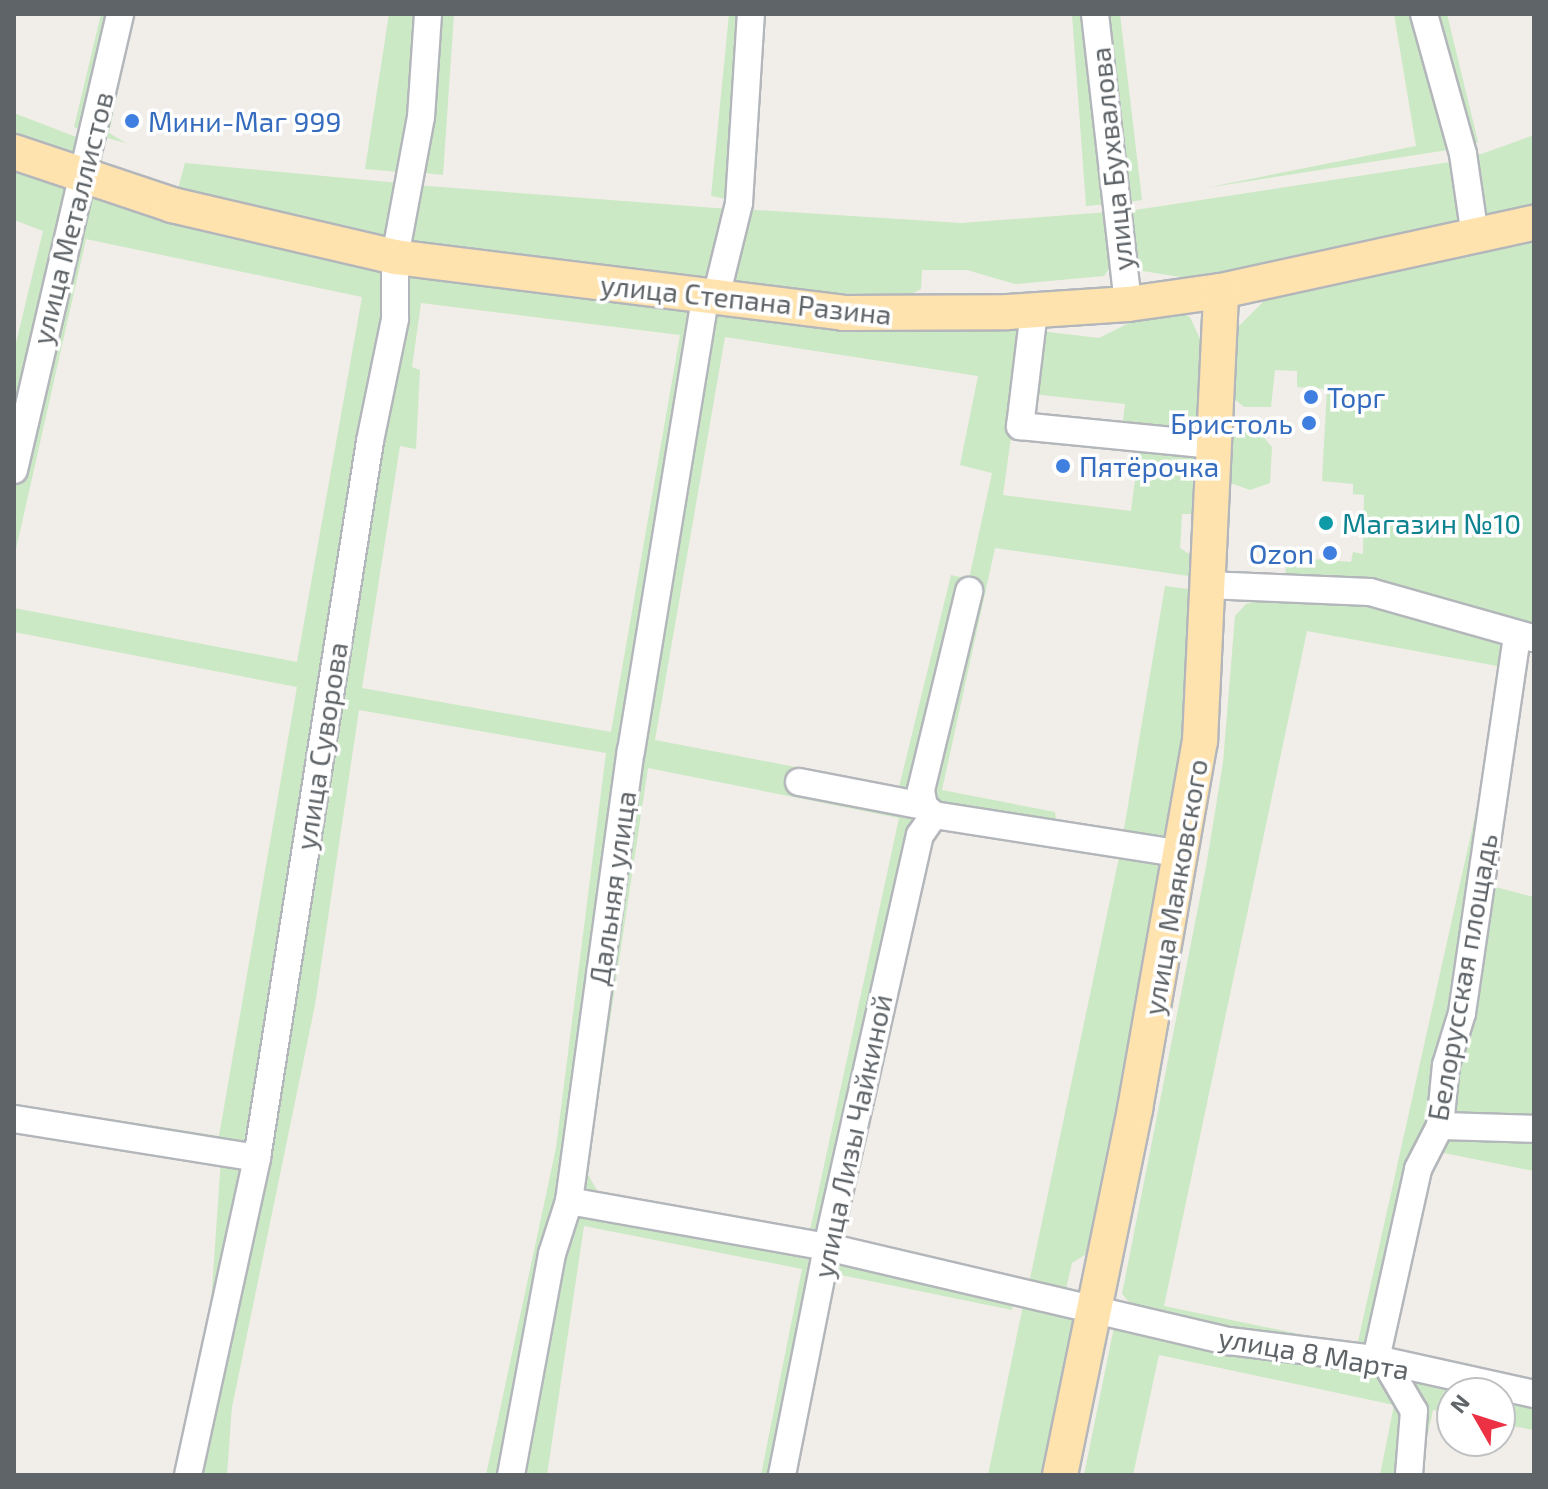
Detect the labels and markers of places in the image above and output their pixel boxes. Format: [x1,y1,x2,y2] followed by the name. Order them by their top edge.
[148,104,342,138] place label: Мини-Маг 999
[123,112,141,130] marker: Мини-Маг 999
[1327,380,1385,414] place label: Торг
[1302,388,1320,406] marker: Торг
[1170,406,1293,440] place label: Бристоль
[1300,414,1318,432] marker: Бристоль
[1079,449,1219,483] place label: Пятёрочка
[1054,457,1072,475] marker: Пятёрочка
[1342,506,1521,540] place label: Магазин №10
[1317,514,1335,532] marker: Магазин №10
[1249,536,1314,570] place label: Ozon
[1321,544,1339,562] marker: Ozon

